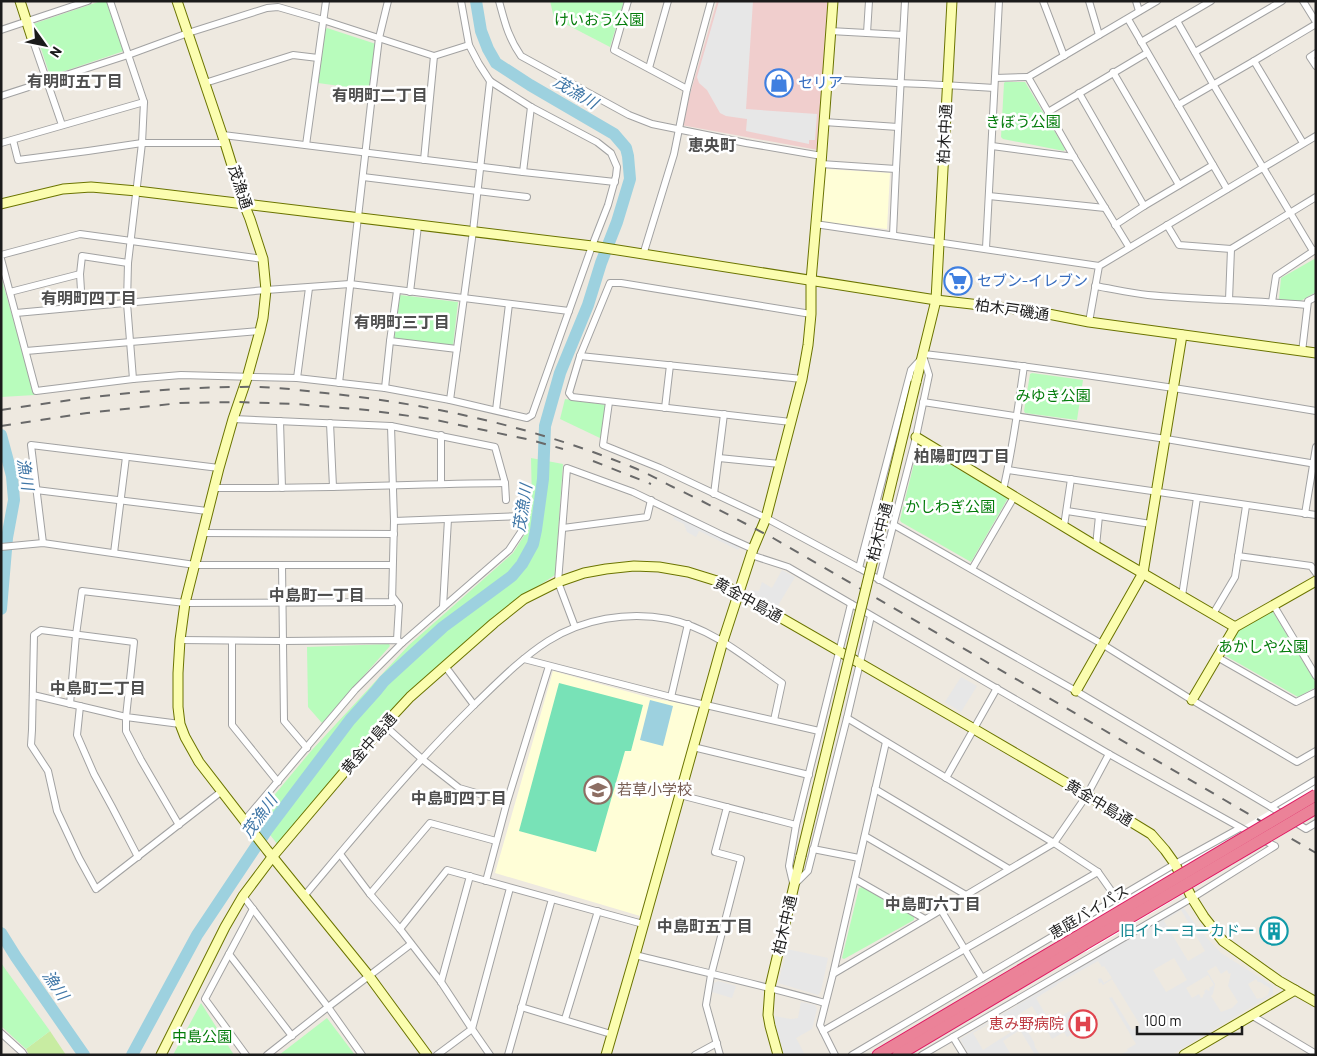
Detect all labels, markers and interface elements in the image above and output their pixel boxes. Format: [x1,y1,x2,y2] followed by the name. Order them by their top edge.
[554,10,644,28] park label: けいおう公園
[20,20,70,70] north arrow
[47,44,66,61] text: N
[764,68,794,98] shop icon: セリア
[27,71,123,90] district label: 有明町五丁目
[551,71,603,113] water label: 茂漁川
[798,73,843,91] place label: セリア
[332,85,428,104] district label: 有明町二丁目
[933,104,955,164] street label: 柏木中通
[985,112,1061,130] park label: きぼう公園
[688,135,736,154] district label: 恵央町
[225,163,256,211] street label: 茂漁通
[943,266,973,296] supermarket icon: セブン-イレブン
[977,271,1088,289] place label: セブン-イレブン
[41,288,137,307] district label: 有明町四丁目
[974,295,1051,323] street label: 柏木戸磯通
[354,312,450,331] district label: 有明町三丁目
[1015,386,1091,404] park label: みゆき公園
[914,446,1010,465] district label: 柏陽町四丁目
[15,457,39,493] water label: 漁川
[508,481,535,533] water label: 茂漁川
[905,497,995,515] park label: かしわぎ公園
[863,500,895,563] street label: 柏木中通
[711,573,786,625] street label: 黄金中島通
[269,585,365,604] district label: 中島町一丁目
[1218,637,1308,655] park label: あかしや公園
[50,678,146,697] district label: 中島町二丁目
[337,709,400,778] street label: 黄金中島通
[583,775,613,805] school or university icon: 若草小学校
[1063,775,1136,829] street label: 黄金中島通
[617,780,692,798] place label: 若草小学校
[411,788,507,807] district label: 中島町四丁目
[237,789,282,841] water label: 茂漁川
[1045,880,1132,942] street label: 恵庭バイパス
[769,894,800,956] street label: 柏木中通
[885,894,981,913] district label: 中島町六丁目
[657,916,753,935] district label: 中島町五丁目
[1259,916,1289,946] building icon: 旧イトーヨーカドー
[1120,921,1255,939] place label: 旧イトーヨーカドー
[40,966,74,1005] water label: 漁川
[1137,1004,1242,1036] scale bar
[1068,1009,1098,1039] hospital icon: 恵み野病院
[1144,1011,1182,1029] text: 100 m
[989,1014,1064,1032] place label: 恵み野病院
[172,1027,232,1045] park label: 中島公園

